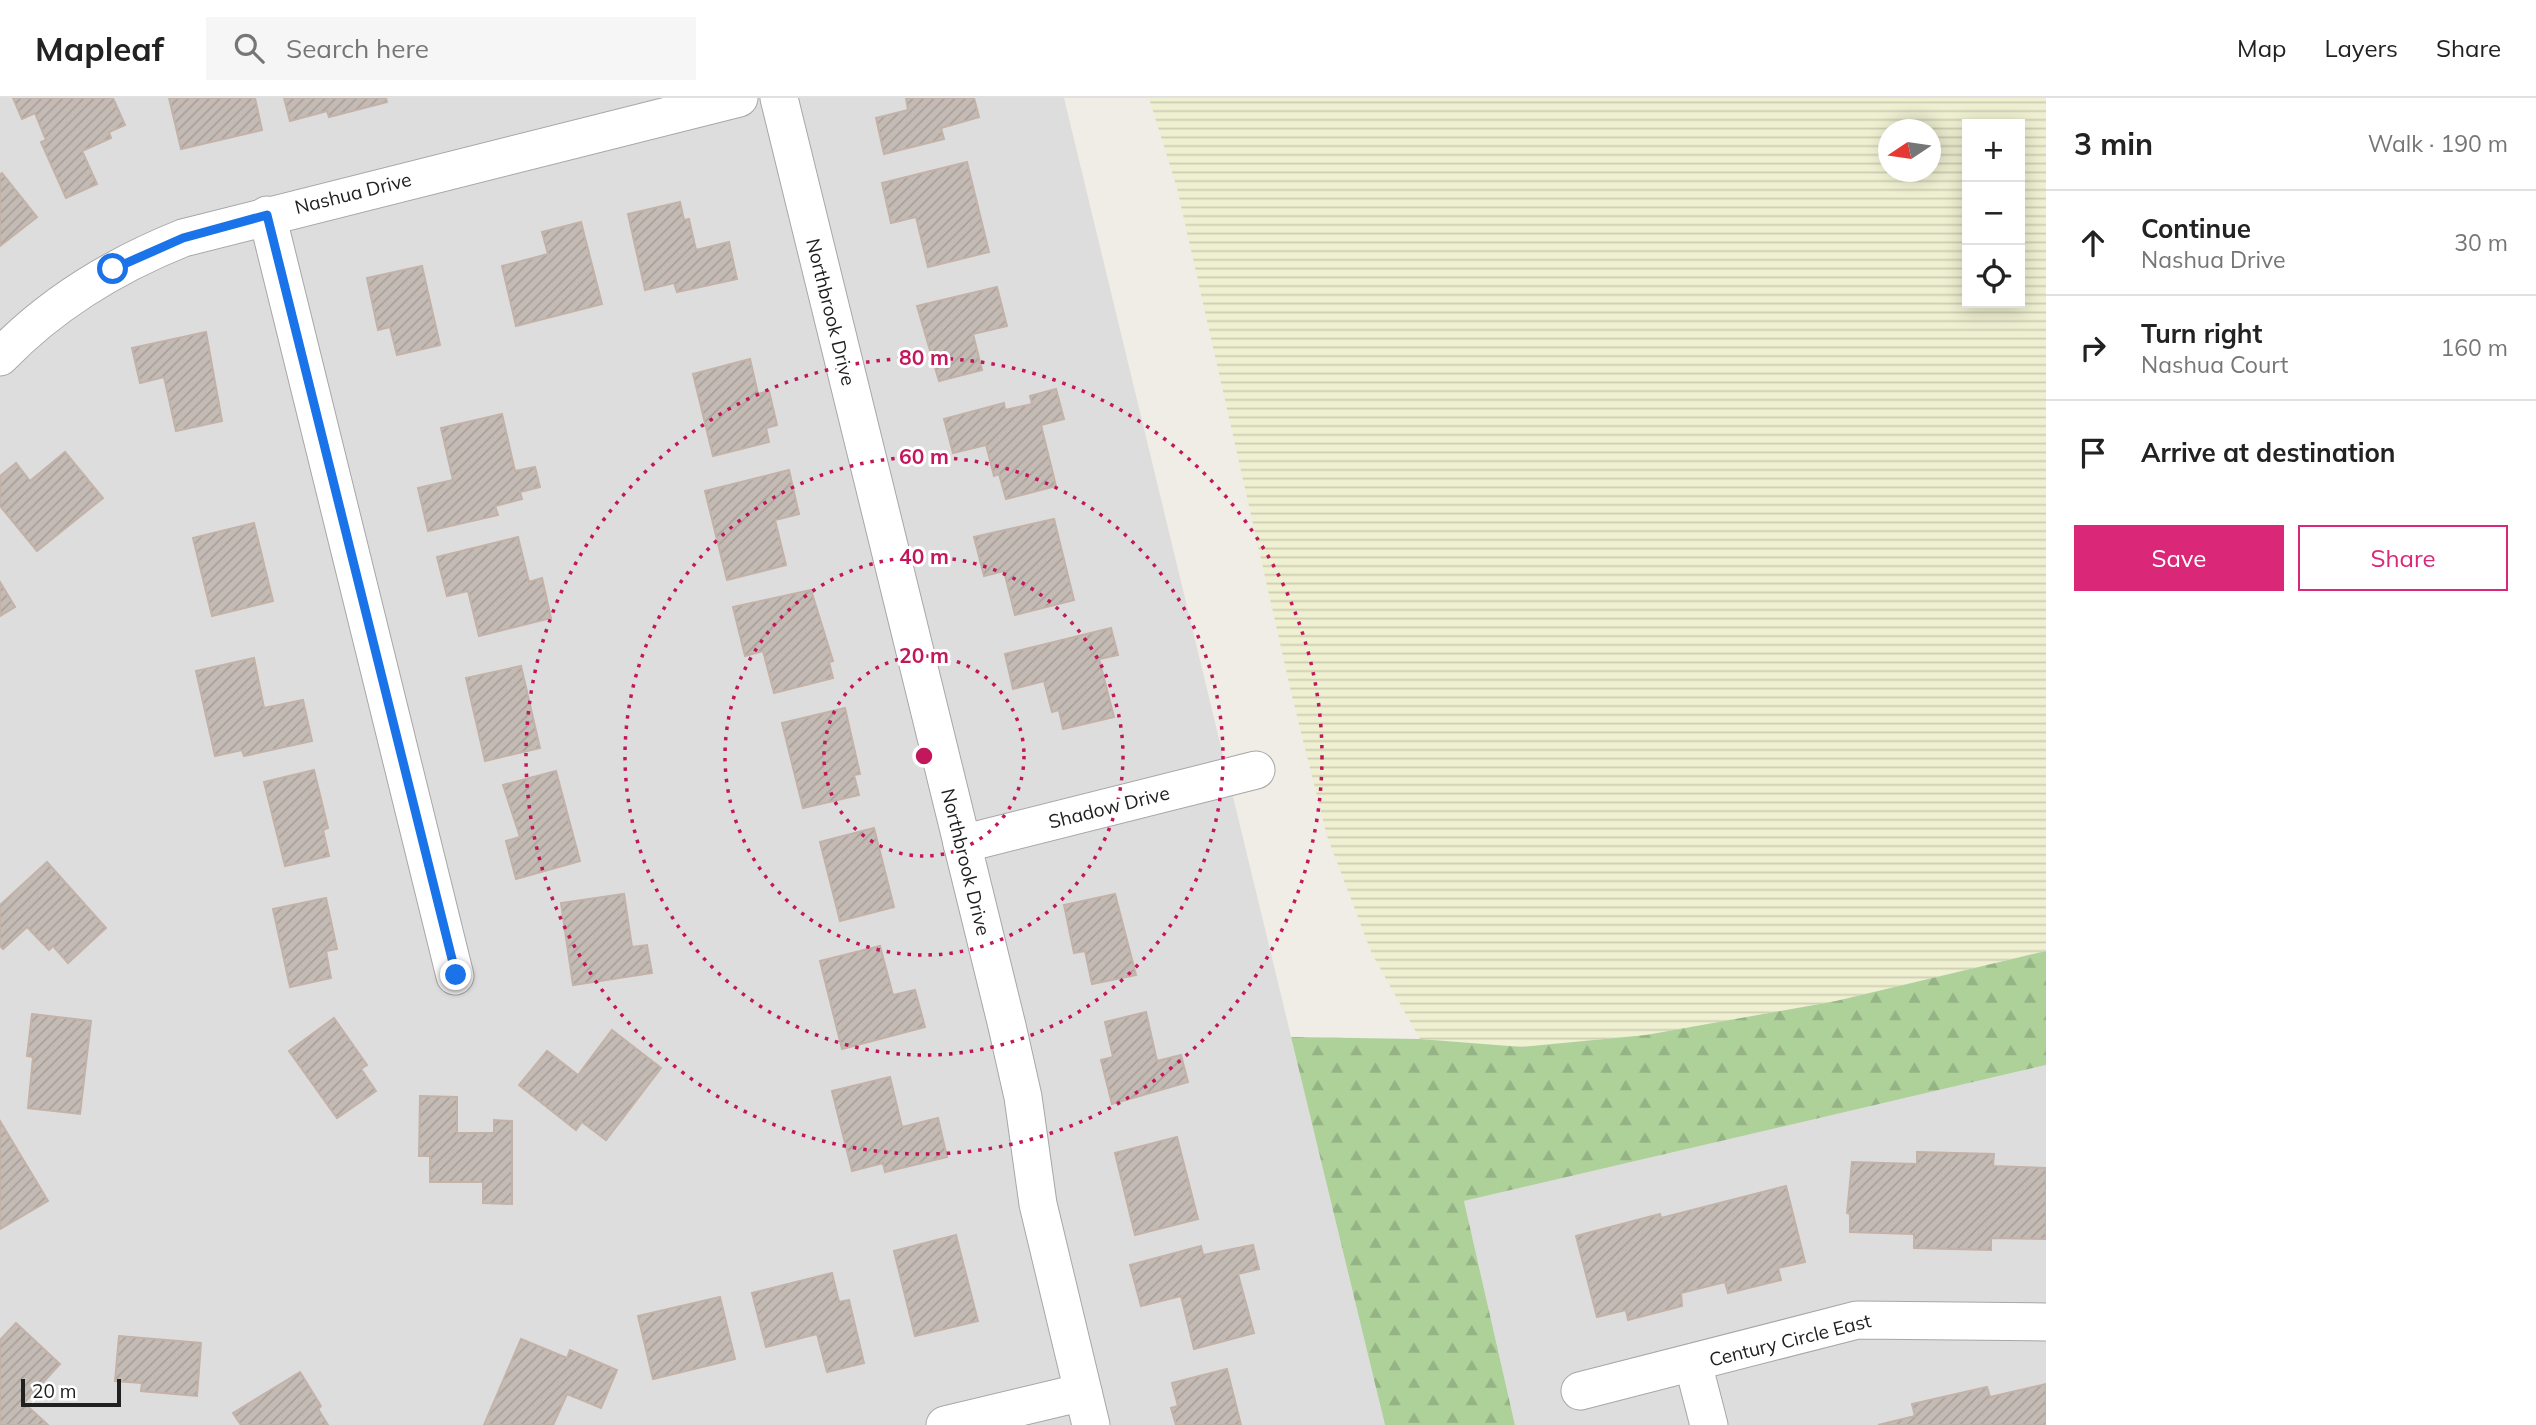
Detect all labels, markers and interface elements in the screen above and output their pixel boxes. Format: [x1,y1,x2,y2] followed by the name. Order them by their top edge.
[206,17,696,80] search box
[35,28,164,69] text: Mapleaf
[230,29,268,67] icon: search
[286,32,429,65] text: Search here
[2237,33,2286,63] text: Map
[2324,33,2398,63] text: Layers
[2436,33,2501,63] text: Share
[1878,119,1941,182] north arrow
[1962,119,2025,308] map controls
[1962,119,2025,182] button: +
[2074,125,2153,163] text: 3 min
[2368,129,2508,158] text: Walk · 190 m
[292,167,414,219] street label: Nashua Drive
[1962,182,2025,245] button: −
[2141,212,2251,245] text: Continue
[2074,224,2112,262] icon: ahead
[2454,228,2508,257] text: 30 m
[801,236,861,388] street label: Northbrook Drive
[1962,245,2025,308] button: locate
[2141,245,2286,274] text: Nashua Drive
[97,253,128,284] route start
[2141,317,2262,350] text: Turn right
[2074,329,2112,367] icon: right
[2440,333,2508,362] text: 160 m
[899,344,949,370] text: 80 m
[2141,350,2288,379] text: Nashua Court
[2074,434,2112,472] icon: arrive
[2141,436,2396,469] text: Arrive at destination
[899,443,949,469] text: 60 m
[2074,525,2284,591] button: Save
[2298,525,2508,591] button: Share
[899,543,949,569] text: 40 m
[899,642,949,668] text: 20 m
[912,744,936,768] centre of rings
[1046,780,1172,834] street label: Shadow Drive
[936,786,996,938] street label: Northbrook Drive
[440,959,471,990] route end
[1707,1308,1874,1372] street label: Century Circle East
[21,1376,121,1408] scale bar
[32,1379,76,1403] text: 20 m

